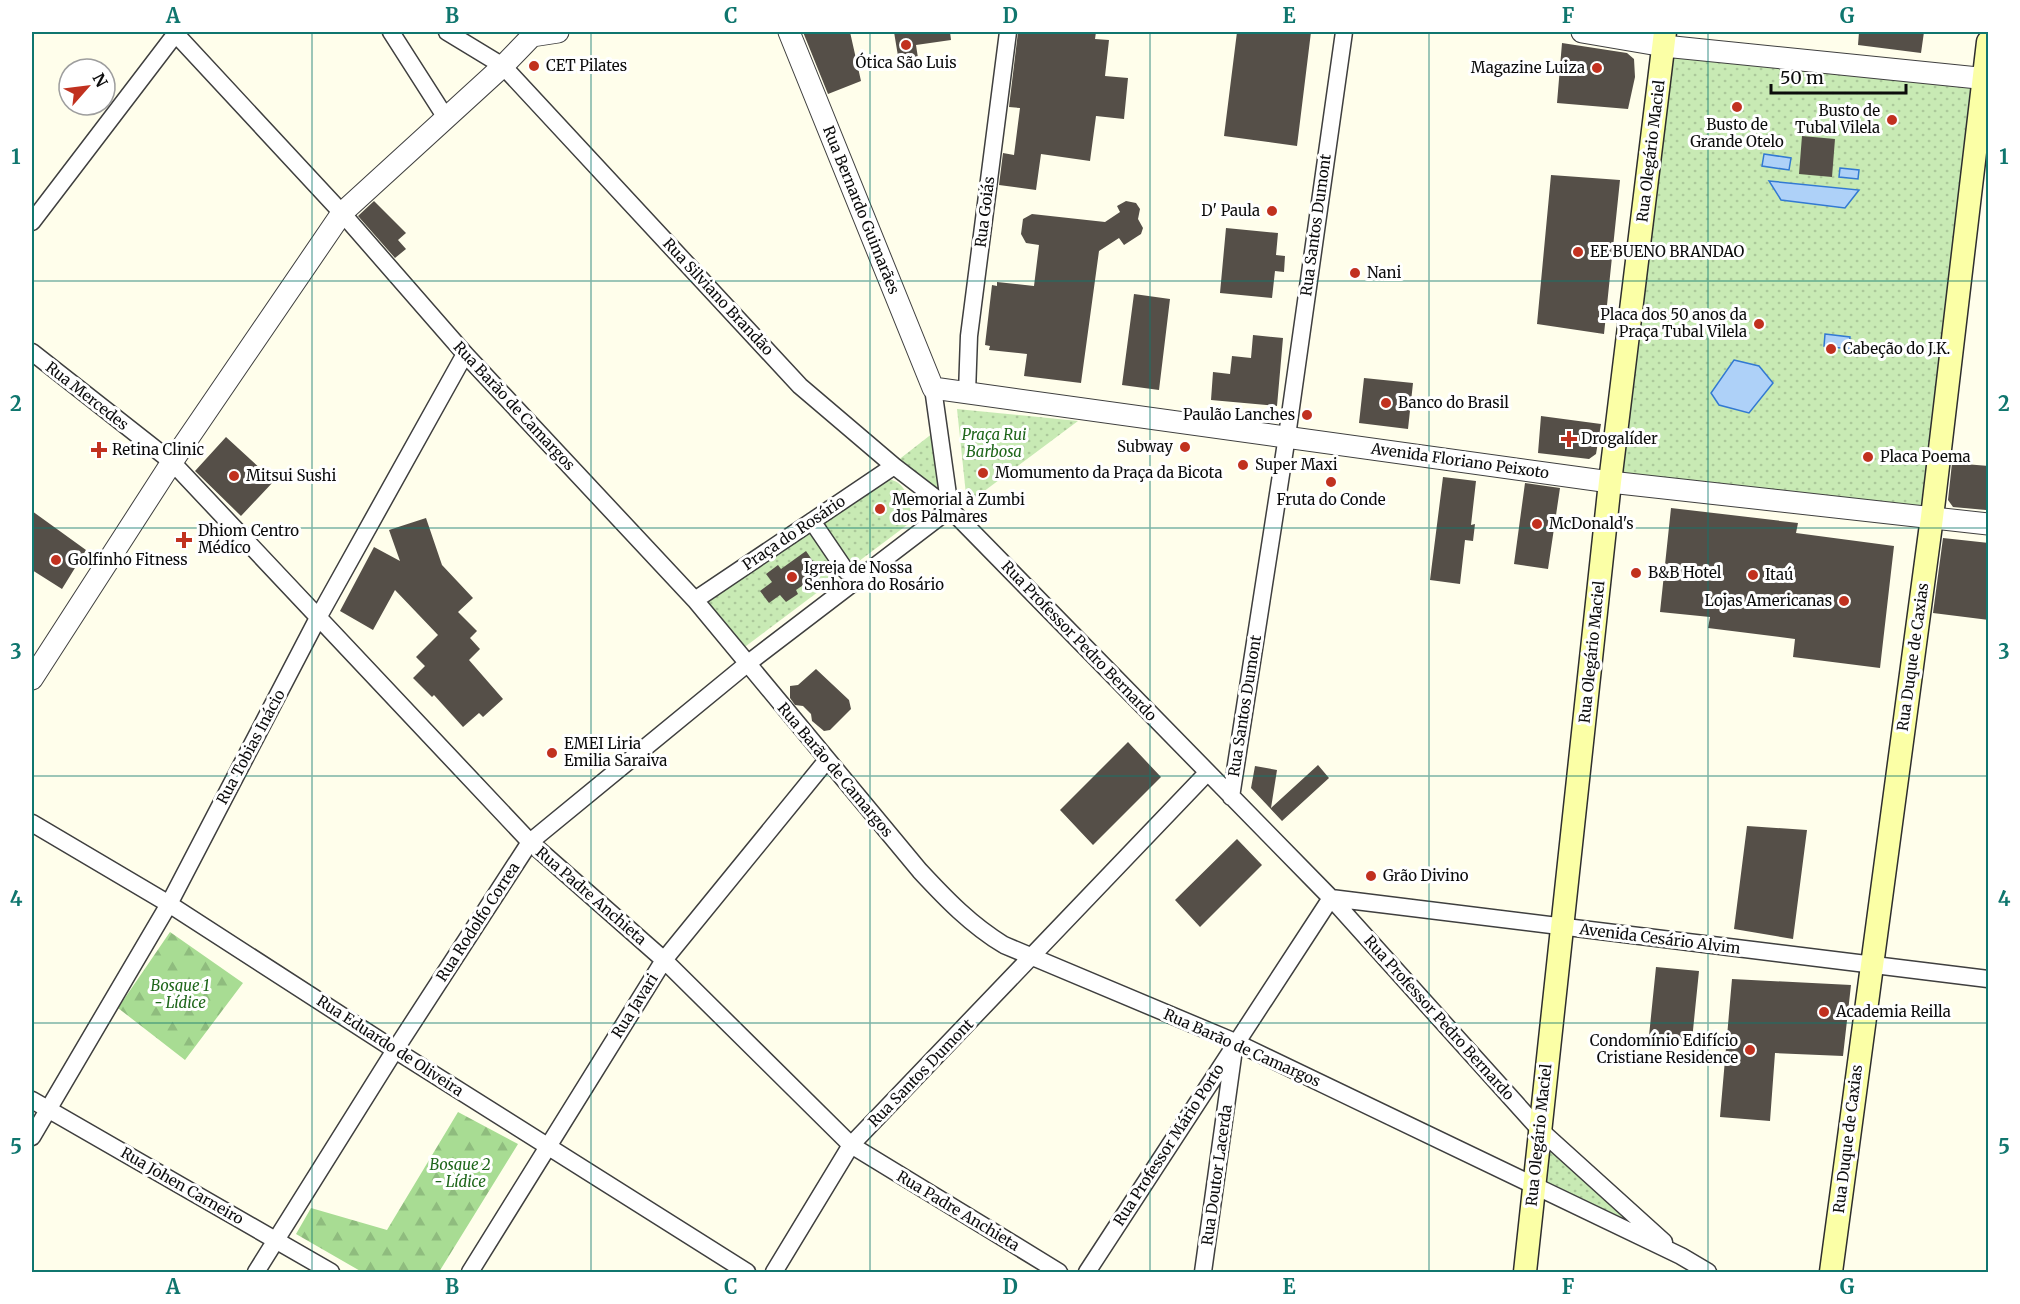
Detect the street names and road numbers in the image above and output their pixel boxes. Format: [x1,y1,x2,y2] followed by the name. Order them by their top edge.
[1632,78,1669,223] street label: Rua Olegário Maciel
[819,123,904,297] street label: Rua Bernardo Guimarães
[1296,153,1335,297] street label: Rua Santos Dumont
[971,175,998,249] street label: Rua Goiás
[659,234,778,359] street label: Rua Silviano Brandão
[450,337,579,474] street label: Rua Barão de Camargos
[42,357,133,434] street label: Rua Mercedes
[1369,438,1551,482] street label: Avenida Floriano Peixoto
[739,491,849,574] street label: Praça do Rosário
[998,557,1161,725] street label: Rua Professor Pedro Bernardo
[1575,579,1608,724] street label: Rua Olegário Maciel
[1893,582,1932,732] street label: Rua Duque de Caxias
[1224,634,1265,778] street label: Rua Santos Dumont
[212,686,289,807] street label: Rua Tobias Inácio
[774,699,897,841] street label: Rua Barão de Camargos
[532,843,650,949] street label: Rua Padre Anchieta
[432,859,523,985] street label: Rua Rodolfo Correa
[1578,919,1742,958] street label: Avenida Cesário Alvim
[1360,931,1519,1104] street label: Rua Professor Pedro Bernardo
[607,970,662,1041] street label: Rua Javari
[313,991,467,1100] street label: Rua Eduardo de Oliveira
[1161,1004,1324,1091] street label: Rua Barão de Camargos
[864,1014,977,1131] street label: Rua Santos Dumont
[1109,1060,1228,1229] street label: Rua Professor Mário Porto
[1522,1062,1555,1207] street label: Rua Olegário Maciel
[1829,1064,1866,1214] street label: Rua Duque de Caxias
[1197,1103,1236,1247] street label: Rua Doutor Lacerda
[118,1143,247,1229] street label: Rua Johen Carneiro
[893,1166,1023,1255] street label: Rua Padre Anchieta

